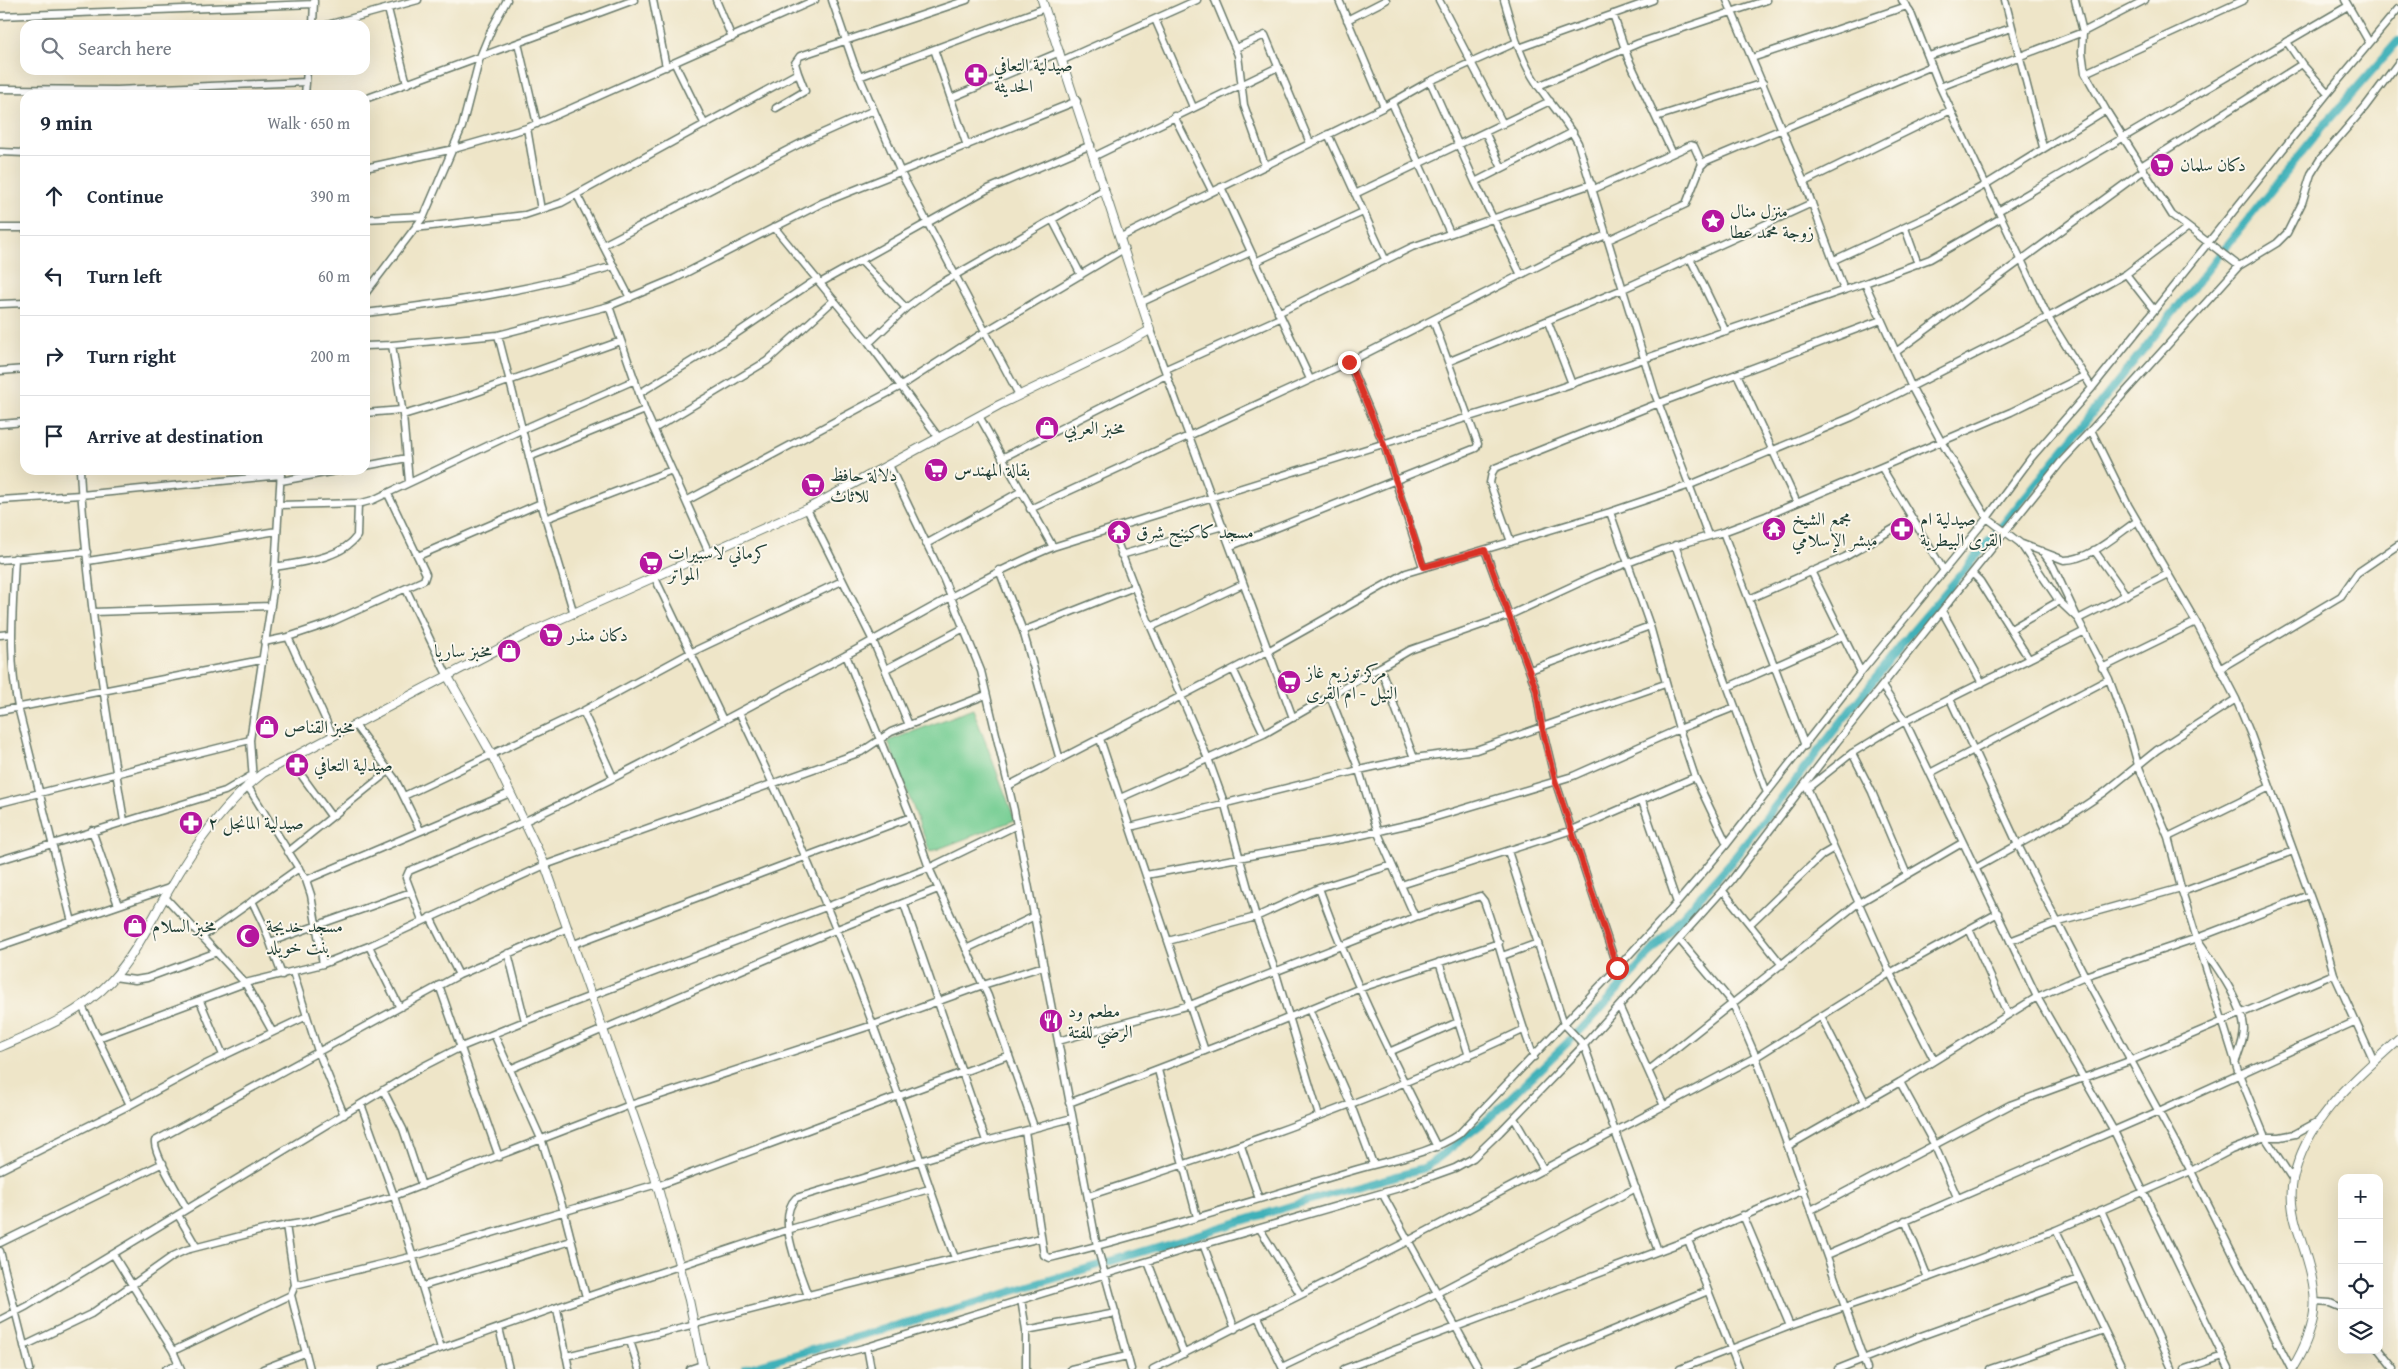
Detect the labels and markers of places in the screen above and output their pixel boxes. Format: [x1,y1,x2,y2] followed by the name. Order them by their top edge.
[994,51,1073,99] place label: صيدلية التعافي الحديثة
[963,62,989,88] pharmacy icon: صيدلية التعافي الحديثة
[2180,151,2246,178] place label: دكان سلمان
[2149,152,2175,178] supermarket icon: دكان سلمان
[1730,197,1814,245] place label: منزل منال زوجة محمد عطا
[1700,208,1726,234] place icon: منزل منال زوجة محمد عطا
[1064,414,1125,443] place label: مخبز العربي
[1034,415,1060,441] shop icon: مخبز العربي
[954,456,1030,483] place label: بقالة المهندس
[923,457,949,483] supermarket icon: بقالة المهندس
[830,461,897,509] place label: دلالة حافظ للاثاث
[800,472,826,498] supermarket icon: دلالة حافظ للاثاث
[1792,505,1878,555] place label: مجمع الشيخ مبشر الإسلامي
[1920,505,2002,553] place label: صيدلية ام القرى البيطرية
[1761,516,1787,542] temple icon: مجمع الشيخ مبشر الإسلامي
[1889,516,1915,542] pharmacy icon: صيدلية ام القرى البيطرية
[1136,518,1254,548] place label: مسجد كاكينج شرق
[1106,519,1132,545] temple icon: مسجد كاكينج شرق
[666,539,768,587] place label: كرماني لاسبيرات المواتر
[638,550,664,576] supermarket icon: كرماني لاسبيرات المواتر
[566,621,628,648] place label: دكان منذر
[538,622,564,648] supermarket icon: دكان منذر
[434,637,492,664] place label: مخبز ساريا
[496,638,522,664] shop icon: مخبز ساريا
[1304,658,1397,709] place label: مركز توزيع غاز النيل - ام القرى
[1276,669,1302,695] supermarket icon: مركز توزيع غاز النيل - ام القرى
[284,713,355,740] place label: مخبز القناص
[254,714,280,740] shop icon: مخبز القناص
[314,751,393,780] place label: صيدلية التعافي
[284,752,310,778] pharmacy icon: صيدلية التعافي
[208,809,304,836] place label: صيدلية المانجل ٢
[178,810,204,836] pharmacy icon: صيدلية المانجل ٢
[152,912,216,942] place label: مخبز السلام
[266,912,343,960] place label: مسجد خديجة بنت خويلد
[122,913,148,939] shop icon: مخبز السلام
[235,923,261,949] mosque icon: مسجد خديجة بنت خويلد
[1068,997,1133,1049] place label: مطعم ود الرضي للفتة
[1038,1008,1064,1034] restaurant icon: مطعم ود الرضي للفتة

